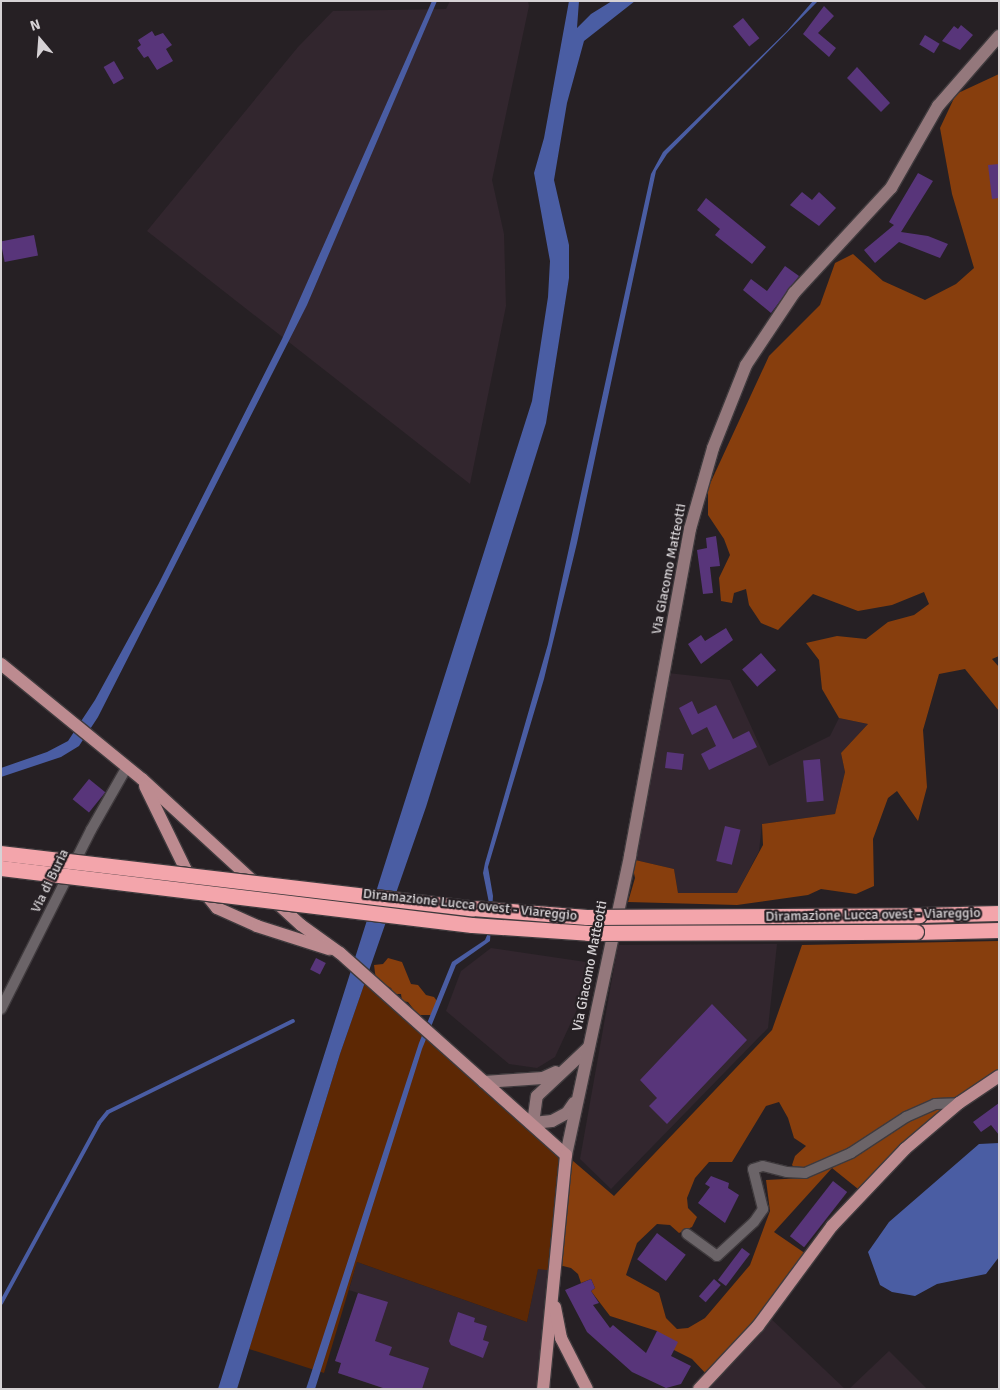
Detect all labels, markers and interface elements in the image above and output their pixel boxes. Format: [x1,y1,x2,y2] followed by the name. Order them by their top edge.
[15,15,65,65] north arrow
[28,16,42,35] text: N
[648,502,690,636] street label: Via Giacomo Matteotti
[27,846,73,916] street label: Via di Buria
[362,885,578,925] street label: Diramazione Lucca ovest - Viareggio
[569,899,611,1033] street label: Via Giacomo Matteotti
[765,905,981,925] street label: Diramazione Lucca ovest - Viareggio

